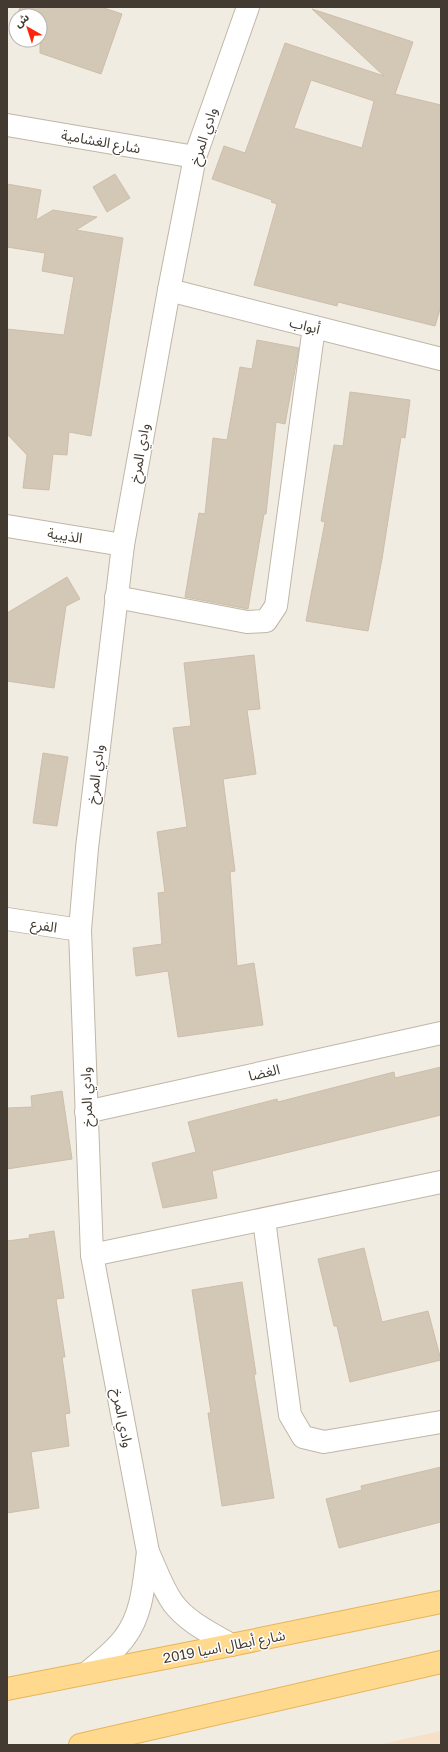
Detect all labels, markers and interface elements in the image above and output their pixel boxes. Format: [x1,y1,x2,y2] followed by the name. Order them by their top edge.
[8,8,48,48] north arrow
[11,10,32,30] text: ش
[186,105,223,168] street label: وادي المرخ
[59,126,142,159] street label: شارع الغشامية
[288,313,323,338] street label: أبواب
[125,422,156,485] street label: وادي المرخ
[46,524,84,546] street label: الذيبية
[83,743,110,805] street label: وادي المرخ
[29,915,58,938] street label: الفرع
[247,1060,281,1084] street label: الغضا
[76,1067,99,1127] street label: وادي المرخ
[106,1387,137,1450] street label: وادي المرخ
[161,1626,287,1669] street label: شارع أبطال اسيا 2019

